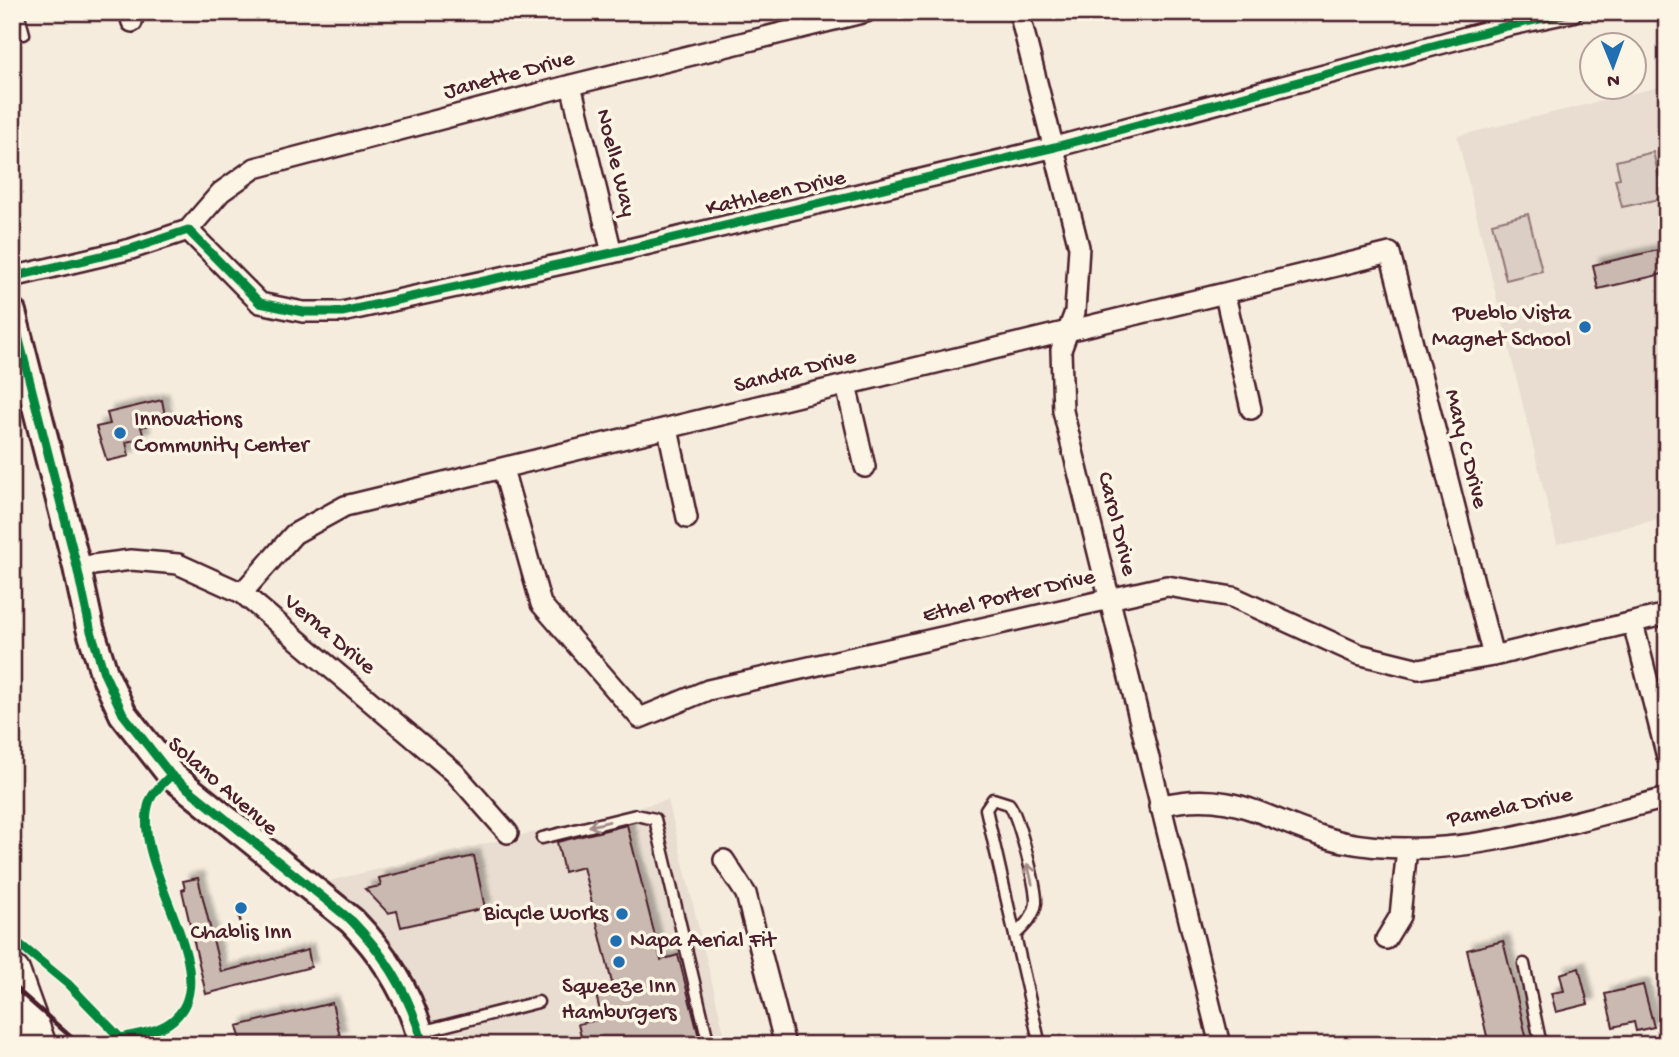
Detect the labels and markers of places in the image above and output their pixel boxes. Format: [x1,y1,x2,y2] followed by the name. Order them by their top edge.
[1432,301,1572,354] place label: Pueblo Vista Magnet School
[1577,319,1593,335] marker: Pueblo Vista Magnet School
[134,407,310,460] place label: Innovations Community Center
[112,425,128,441] marker: Innovations Community Center
[233,900,249,916] marker: Chablis Inn
[483,901,609,928] place label: Bicycle Works
[614,906,630,922] marker: Bicycle Works
[190,920,292,947] place label: Chablis Inn
[630,928,777,955] place label: Napa Aerial Fit
[608,933,624,949] marker: Napa Aerial Fit
[611,954,627,970] marker: Squeeze Inn Hamburgers
[562,974,677,1027] place label: Squeeze Inn Hamburgers

